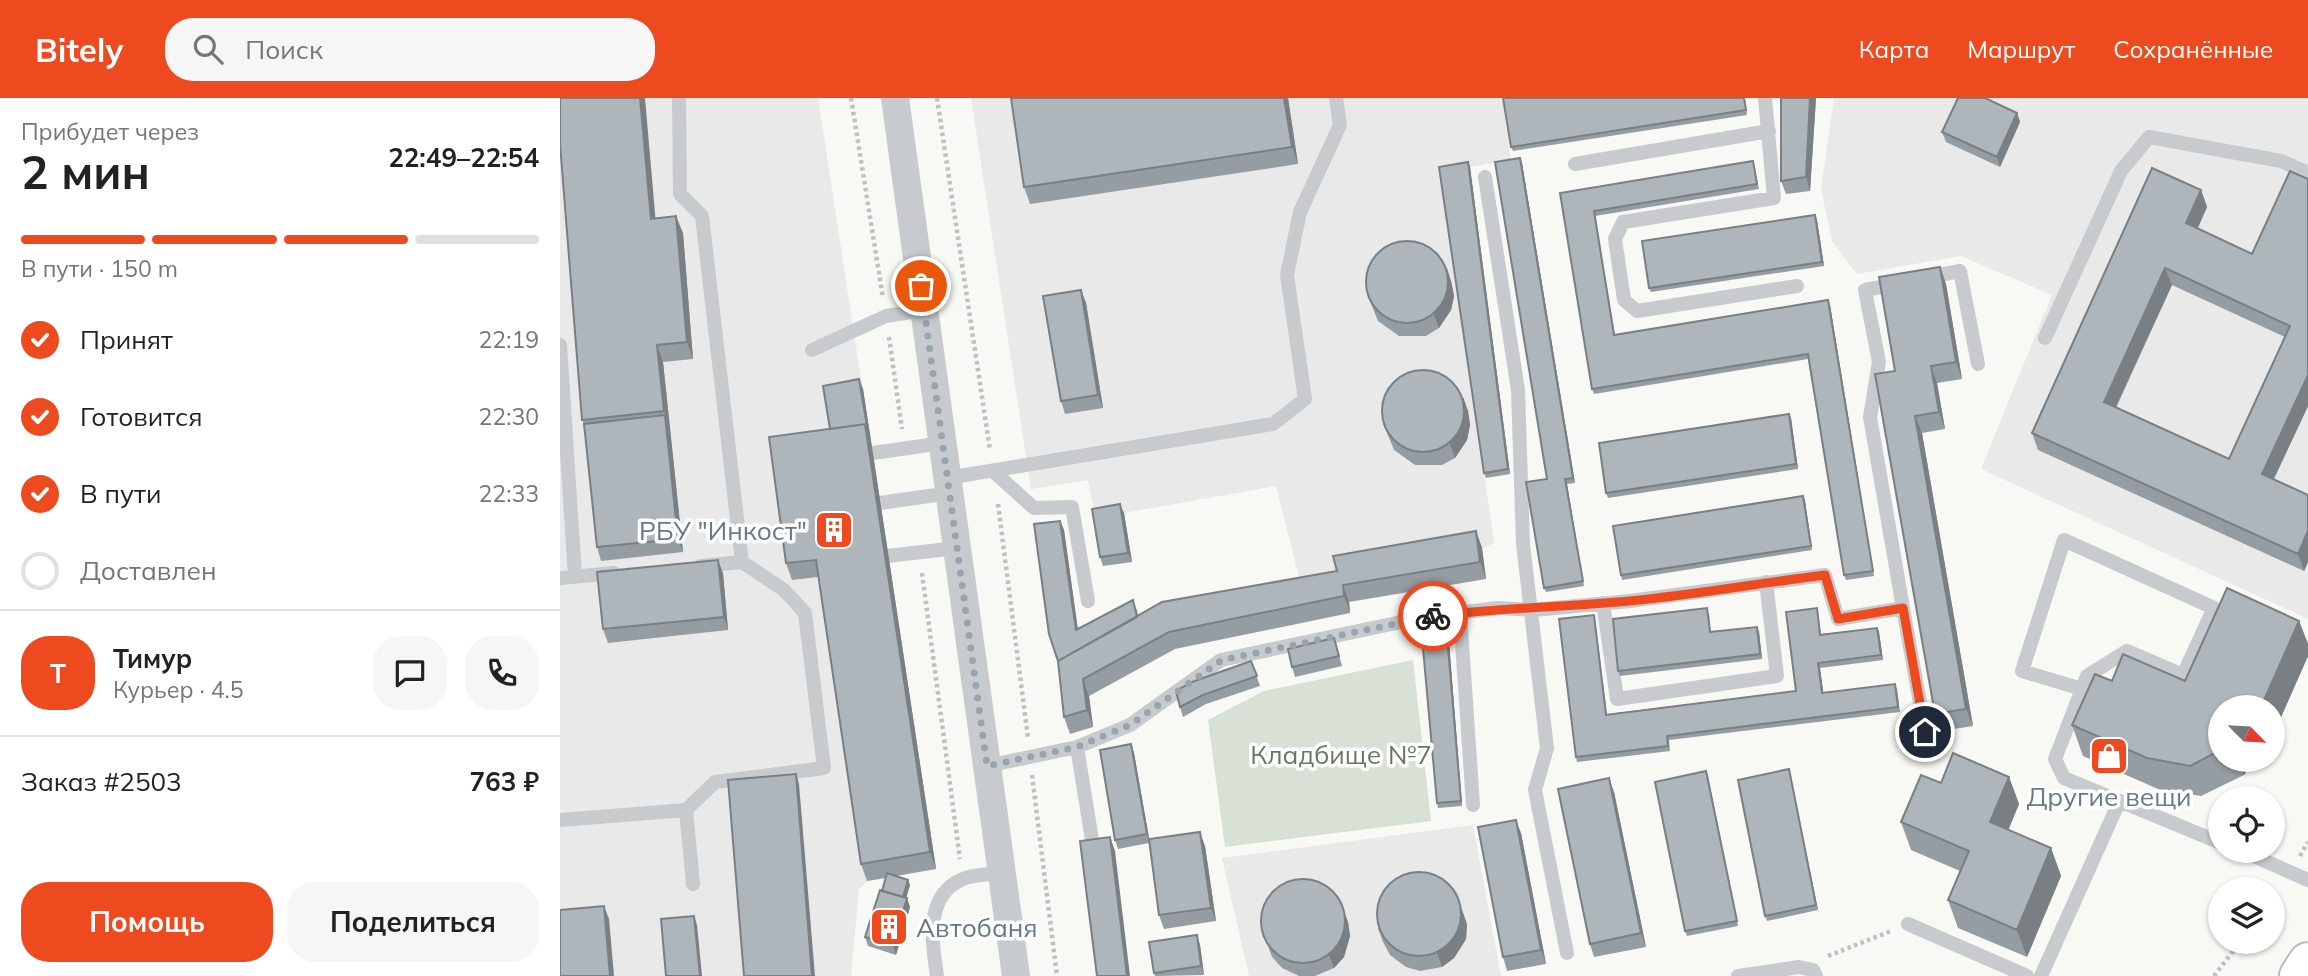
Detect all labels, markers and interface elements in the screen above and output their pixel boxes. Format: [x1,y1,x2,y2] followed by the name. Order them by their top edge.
[165,18,655,81] search box
[35,29,123,70] text: Bitely
[189,30,227,68] icon: search
[245,33,323,66] text: Поиск
[1859,34,1929,64] text: Карта
[1967,34,2075,64] text: Маршрут
[2113,34,2273,64] text: Сохранённые
[21,117,199,146] text: Прибудет через
[388,141,539,174] text: 22:49–22:54
[21,143,150,201] text: 2 мин
[21,254,178,283] text: В пути · 150 m
[891,256,951,316] pin
[902,267,940,305] icon: bag
[21,321,59,359] icon: check
[80,323,173,356] text: Принят
[479,325,539,354] text: 22:19
[21,398,59,436] icon: check
[80,400,203,433] text: Готовится
[479,402,539,431] text: 22:30
[21,475,59,513] icon: check
[80,477,161,510] text: В пути
[479,479,539,508] text: 22:33
[813,509,855,551] building icon: РБУ "Инкост"
[639,514,807,547] place label: РБУ "Инкост"
[80,554,217,587] text: Доставлен
[1398,581,1468,651] courier
[1414,597,1452,635] icon: bike
[373,636,447,710] button: chat
[465,636,539,710] button: phone
[113,642,192,675] text: Тимур
[50,657,66,690] text: Т
[113,675,244,704] text: Курьер · 4.5
[2208,695,2286,772] north arrow
[2208,695,2285,954] map controls
[1895,702,1955,762] pin
[1906,713,1944,751] icon: home
[2088,735,2130,777] shop icon: Другие вещи
[1250,738,1432,771] park label: Кладбище №7
[21,765,182,798] text: Заказ #2503
[469,765,539,798] text: 763 ₽
[2026,780,2192,813] place label: Другие вещи
[2208,786,2285,863] button: locate
[2208,877,2285,954] button: layers
[21,882,273,962] button: Помощь
[287,882,539,962] button: Поделиться
[868,906,910,948] building icon: Автобаня
[916,911,1038,944] place label: Автобаня

